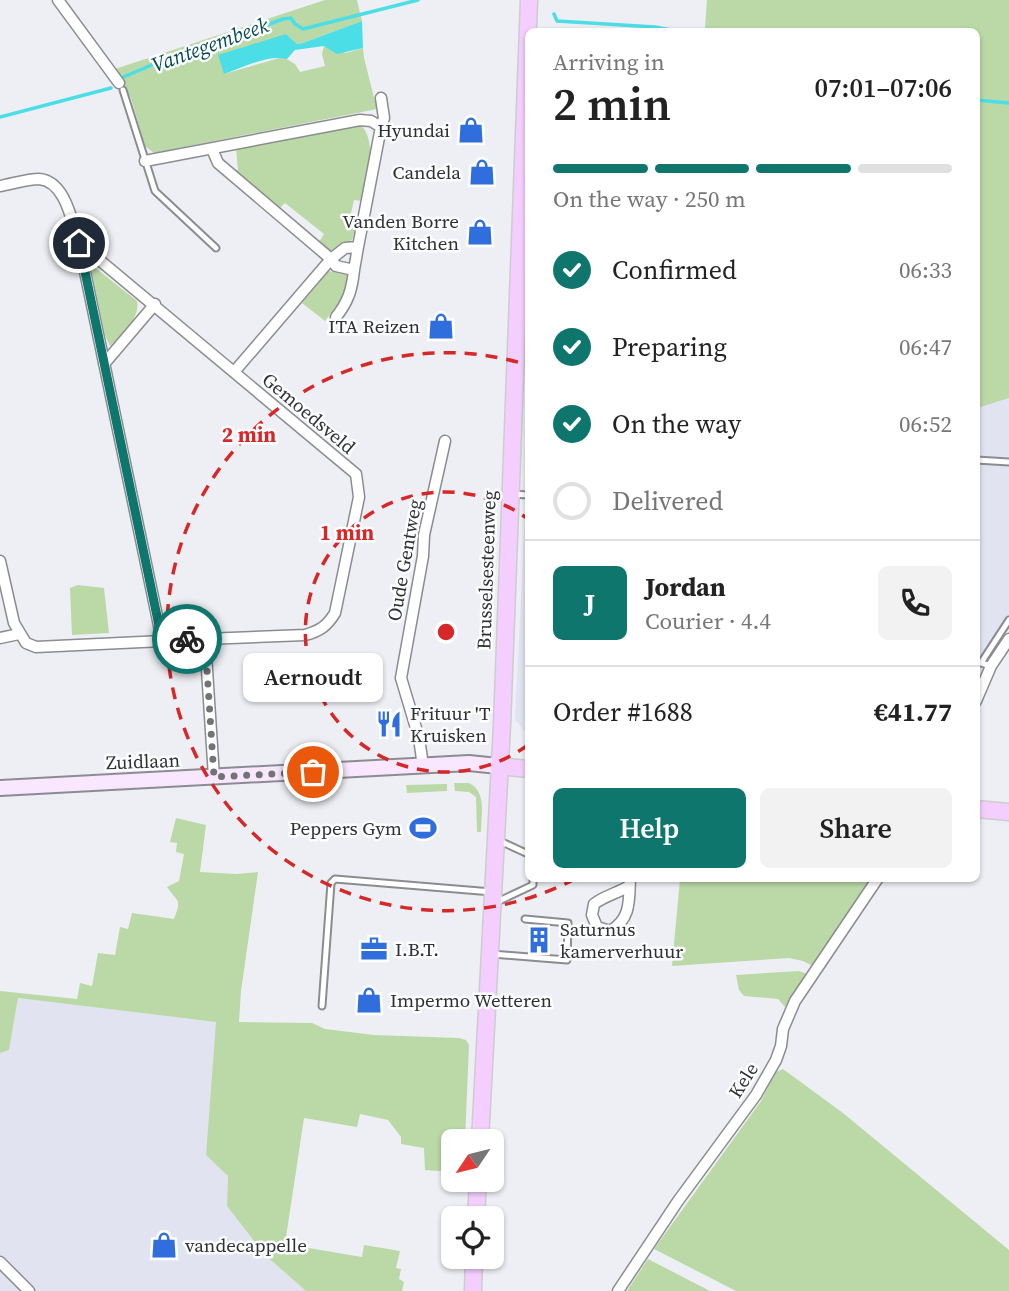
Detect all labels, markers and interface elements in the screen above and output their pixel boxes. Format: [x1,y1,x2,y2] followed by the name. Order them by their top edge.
[147,10,272,79] water label: Vantegembeek
[553,46,665,78] text: Arriving in
[815,70,952,106] text: 07:01–07:06
[553,72,671,135] text: 2 min
[456,115,486,145] shop icon: Hyundai
[377,117,450,143] place label: Hyundai
[467,157,497,187] shop icon: Candela
[393,159,461,185] place label: Candela
[553,183,746,215] text: On the way · 250 m
[342,208,459,256] place label: Vanden Borre Kitchen
[49,213,109,273] pin
[465,217,495,247] shop icon: Vanden Borre Kitchen
[60,224,98,262] icon: home
[553,251,591,289] icon: check
[612,252,737,288] text: Confirmed
[899,254,952,286] text: 06:33
[426,311,456,341] shop icon: ITA Reizen
[328,313,420,339] place label: ITA Reizen
[553,328,591,366] icon: check
[612,329,727,365] text: Preparing
[899,331,952,363] text: 06:47
[257,366,361,460] street label: Gemoedsveld
[553,405,591,443] icon: check
[612,406,741,442] text: On the way
[899,408,952,440] text: 06:52
[222,420,276,449] text: 2 min
[612,483,723,519] text: Delivered
[470,490,502,650] street label: Brusselsesteenweg
[380,497,428,623] street label: Oude Gentweg
[320,518,374,547] text: 1 min
[878,566,952,640] button: phone
[645,569,726,605] text: Jordan
[585,585,595,621] text: J
[152,604,222,674] courier
[645,605,771,637] text: Courier · 4.4
[168,620,206,658] icon: bike
[434,620,458,644] centre of rings
[243,653,383,702] callout: Aernoudt
[264,661,362,693] text: Aernoudt
[553,694,693,730] text: Order #1688
[874,694,952,730] text: €41.77
[410,700,491,748] place label: Frituur 'T Kruisken
[374,709,404,739] restaurant icon: Frituur 'T Kruisken
[283,742,343,802] pin
[106,747,180,775] street label: Zuidlaan
[294,753,332,791] icon: bag
[553,788,746,868] button: Help
[760,788,952,868] button: Share
[408,813,438,843] sports icon: Peppers Gym
[290,815,402,841] place label: Peppers Gym
[560,916,683,964] place label: Saturnus kamerverhuur
[524,925,554,955] building icon: Saturnus kamerverhuur
[359,934,389,964] office icon: I.B.T.
[395,936,439,962] place label: I.B.T.
[354,985,384,1015] shop icon: Impermo Wetteren
[390,987,552,1013] place label: Impermo Wetteren
[722,1057,764,1103] street label: Kele
[441,1129,504,1192] north arrow
[441,1129,504,1269] map controls
[441,1206,504,1269] button: locate
[149,1230,179,1260] shop icon: vandecappelle
[185,1232,307,1258] place label: vandecappelle

